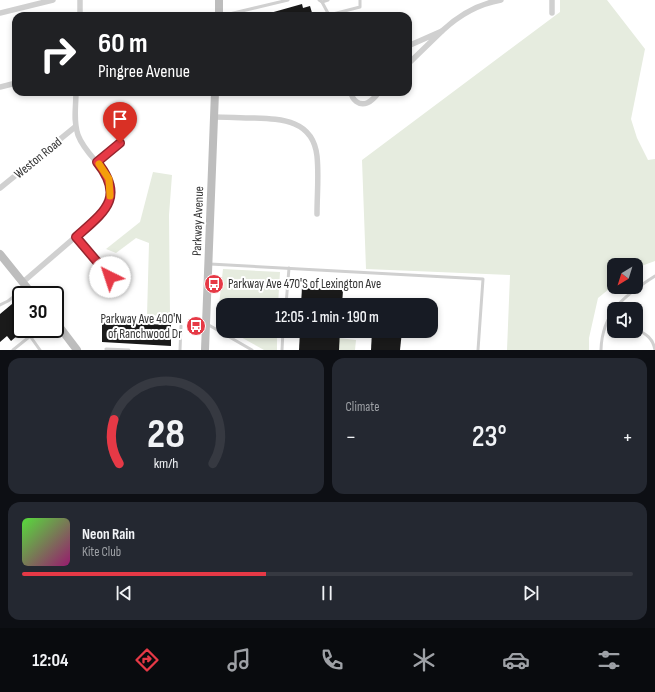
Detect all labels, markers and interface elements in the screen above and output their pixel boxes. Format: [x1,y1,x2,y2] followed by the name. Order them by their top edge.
[98,27,147,60] text: 60 m
[32,28,84,80] icon: right
[98,61,190,82] text: Pingree Avenue
[103,102,137,143] pin
[109,108,131,130] icon: arrive
[11,134,65,182] street label: Weston Road
[189,186,207,256] street label: Parkway Avenue
[89,256,131,298] position arrow
[607,258,643,294] north arrow
[607,258,643,338] map controls
[203,273,225,295] bus stop icon: Parkway Ave 470'S of Lexington Ave
[228,276,381,292] place label: Parkway Ave 470'S of Lexington Ave
[12,286,64,338] speed limit sign: 30
[607,302,643,338] button: sound
[275,308,379,327] text: 12:05 · 1 min · 190 m
[101,311,182,342] place label: Parkway Ave 400'N of Ranchwood Dr
[185,315,207,337] bus stop icon: Parkway Ave 400'N of Ranchwood Dr
[346,399,379,415] text: Climate
[147,410,185,459] text: 28
[472,419,507,455] text: 23°
[346,424,356,451] text: −
[622,424,633,451] text: +
[153,455,178,472] text: km/h
[82,525,135,544] text: Neon Rain
[82,544,121,560] text: Kite Club
[113,582,135,604] icon: previous
[316,582,338,604] icon: pause
[520,582,542,604] icon: next
[133,646,161,674] icon: directions
[225,646,253,674] icon: music
[318,646,346,674] icon: phone
[410,646,438,674] icon: climate
[502,646,530,674] icon: car
[595,646,623,674] icon: filters
[32,650,68,671] text: 12:04

